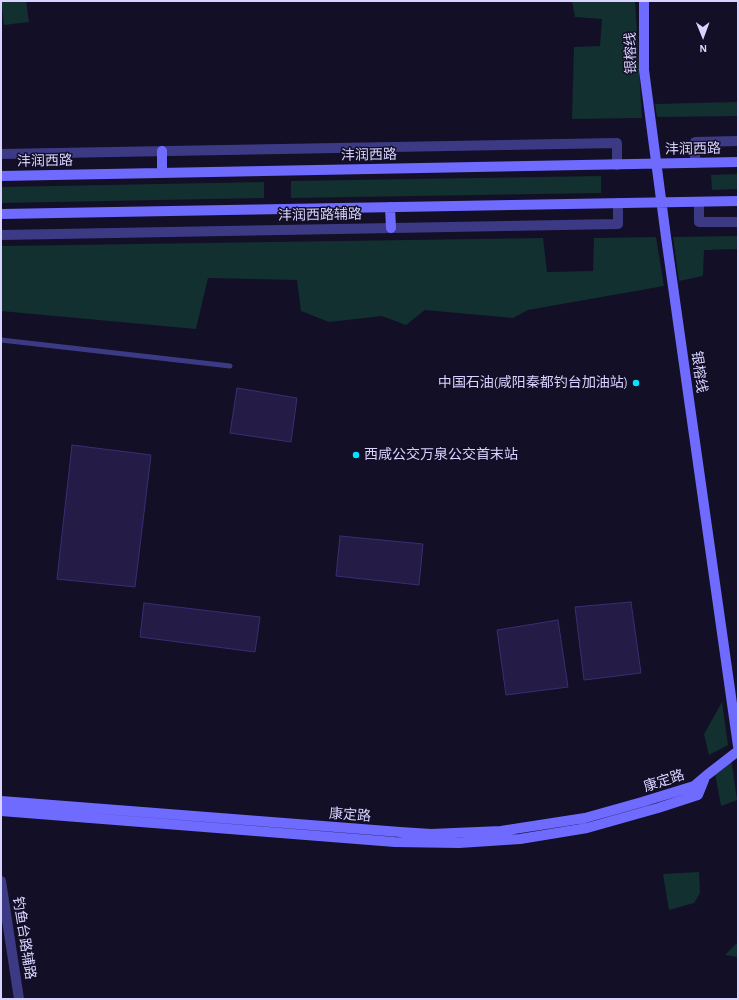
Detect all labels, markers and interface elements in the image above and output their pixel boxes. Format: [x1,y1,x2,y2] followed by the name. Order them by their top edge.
[683,16,723,56] north arrow
[622,32,640,74] street label: 银榕线
[699,43,707,54] text: N
[665,140,721,158] street label: 沣润西路
[341,146,397,164] street label: 沣润西路
[17,152,73,170] street label: 沣润西路
[278,206,362,224] street label: 沣润西路辅路
[688,350,710,394] street label: 银榕线
[438,375,628,391] place label: 中国石油(咸阳秦都钓台加油站)
[631,378,641,388] marker: 中国石油(咸阳秦都钓台加油站)
[364,447,518,463] place label: 西咸公交万泉公交首末站
[351,450,361,460] marker: 西咸公交万泉公交首末站
[641,767,687,795] street label: 康定路
[328,805,372,825] street label: 康定路
[9,895,39,981] street label: 钓鱼台路辅路

